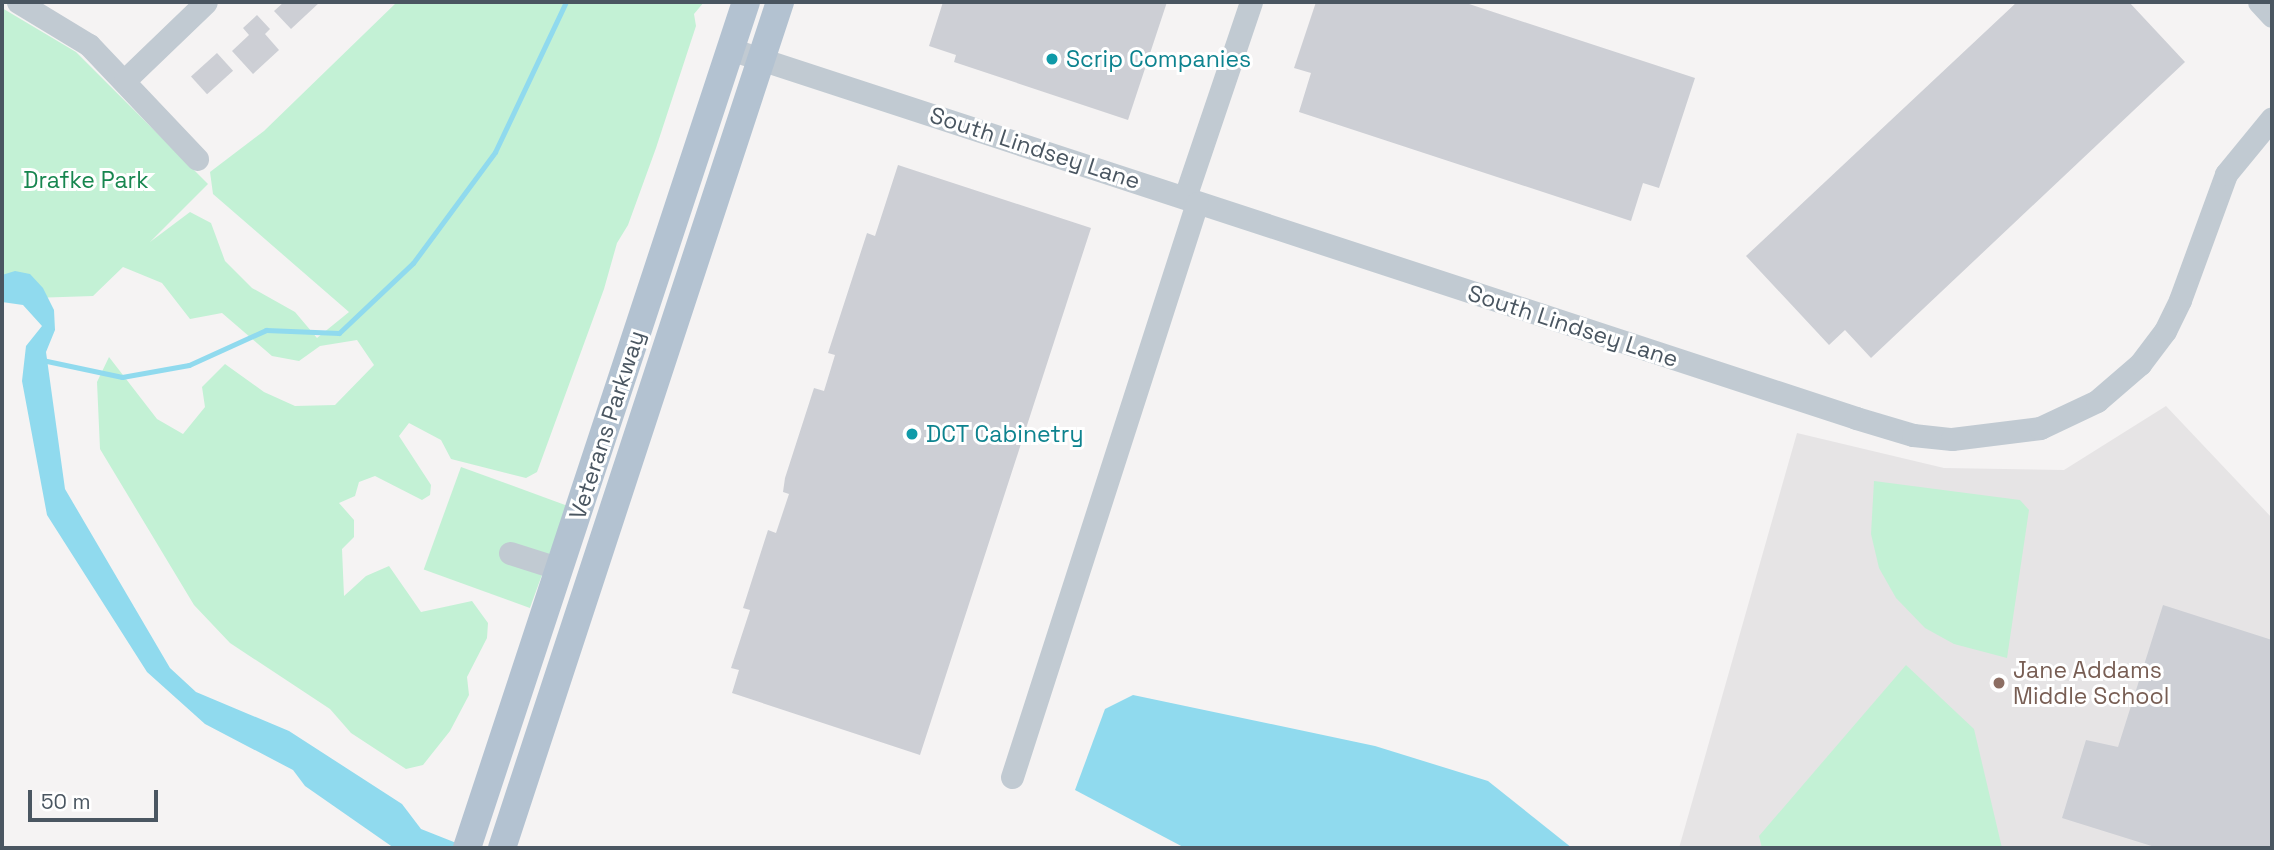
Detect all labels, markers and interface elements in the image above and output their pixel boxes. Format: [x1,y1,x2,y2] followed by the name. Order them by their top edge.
[1066,45,1251,73] place label: Scrip Companies
[1044,51,1060,67] marker: Scrip Companies
[926,101,1144,195] street label: South Lindsey Lane
[23,166,149,194] park label: Drafke Park
[1464,279,1682,373] street label: South Lindsey Lane
[563,327,651,523] street label: Veterans Parkway
[926,420,1084,448] place label: DCT Cabinetry
[904,426,920,442] marker: DCT Cabinetry
[2013,656,2169,710] place label: Jane Addams Middle School
[1991,675,2007,691] marker: Jane Addams Middle School
[32,776,161,820] scale bar
[41,788,91,815] text: 50 m

